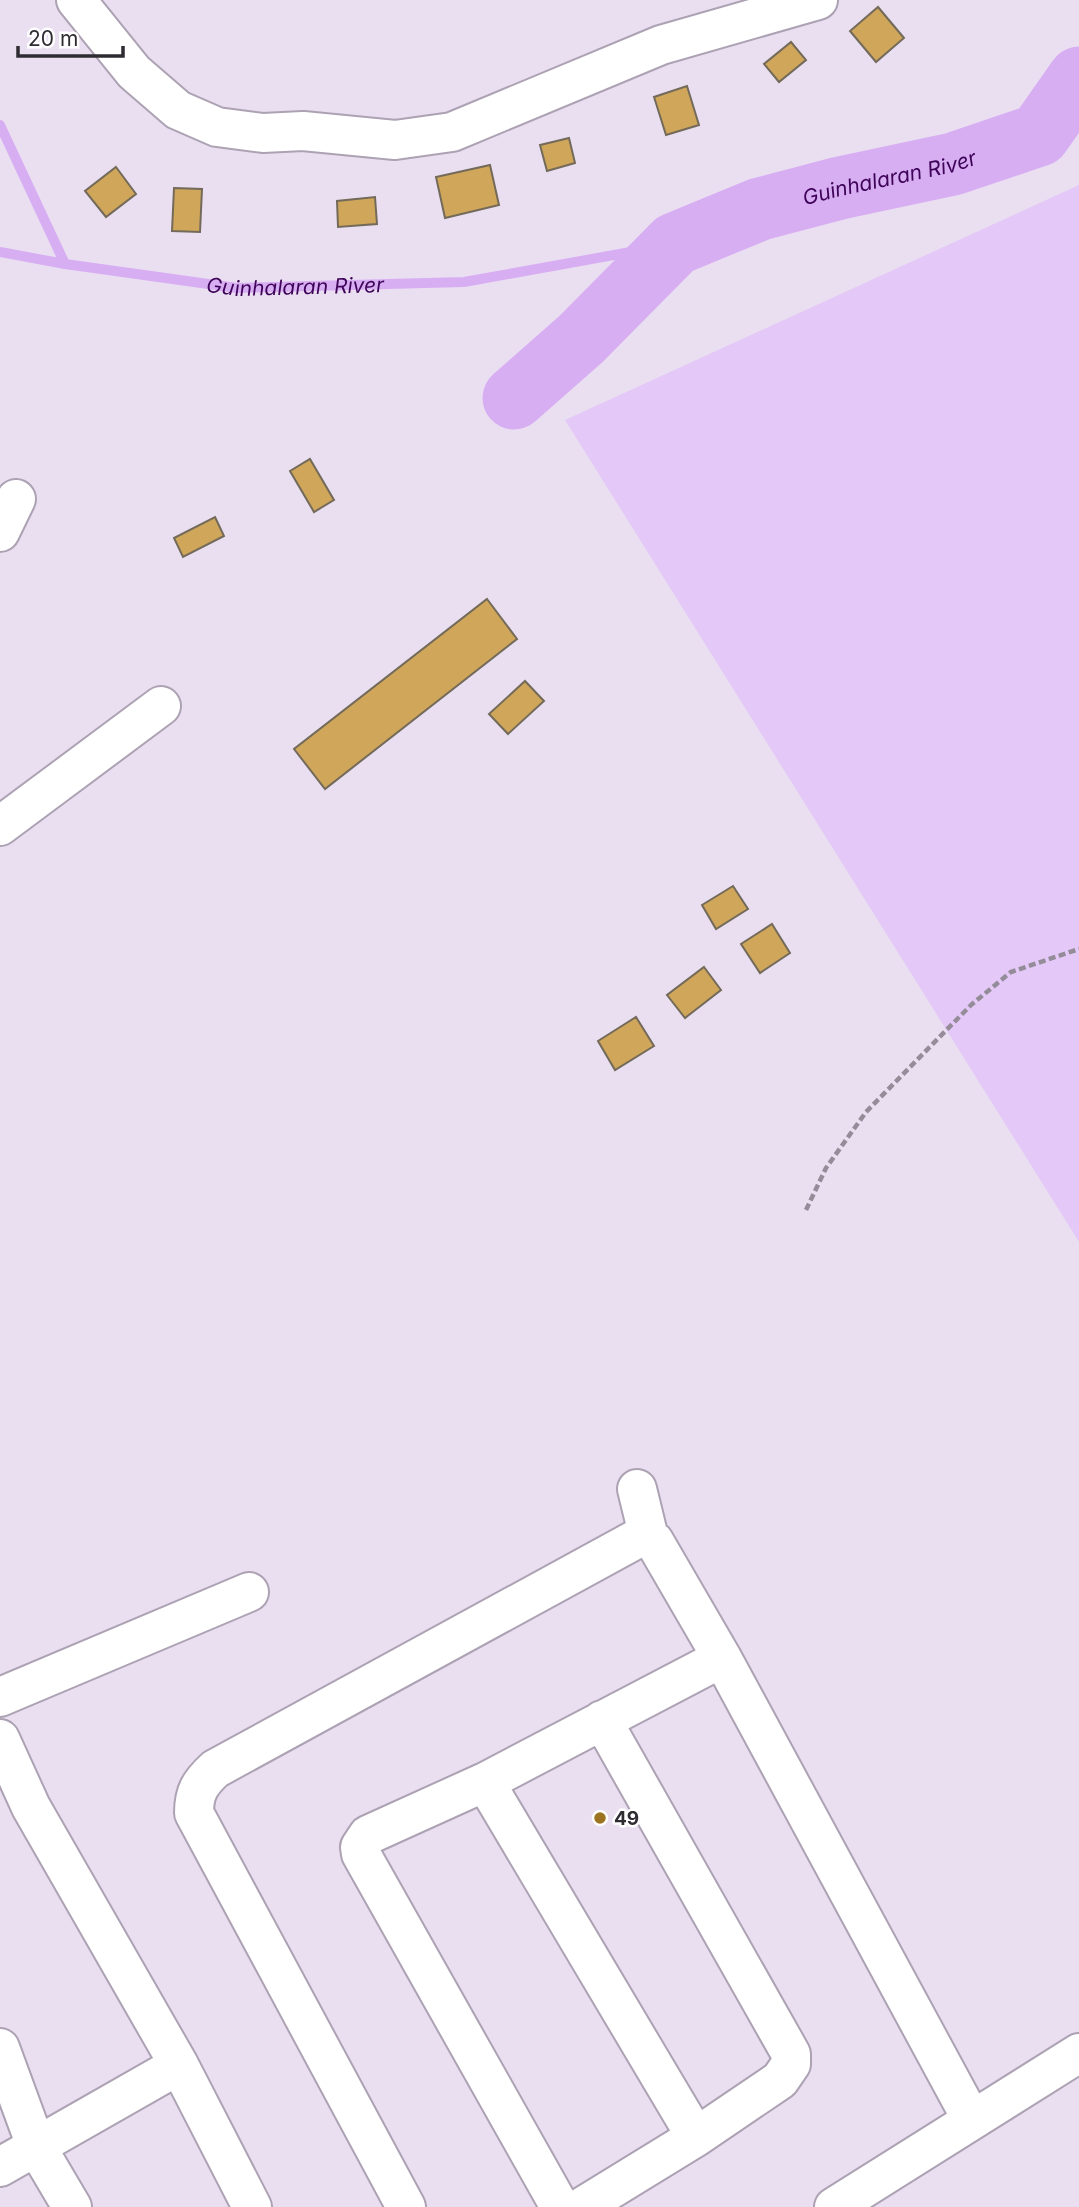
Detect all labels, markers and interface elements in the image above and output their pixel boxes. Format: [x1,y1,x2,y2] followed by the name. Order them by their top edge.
[18,14,122,58] scale bar
[28,26,78,51] text: 20 m
[800,144,981,210] water label: Guinhalaran River
[205,271,385,301] water label: Guinhalaran River
[614,1807,639,1830] place label: 49
[592,1810,608,1826] marker: 49

